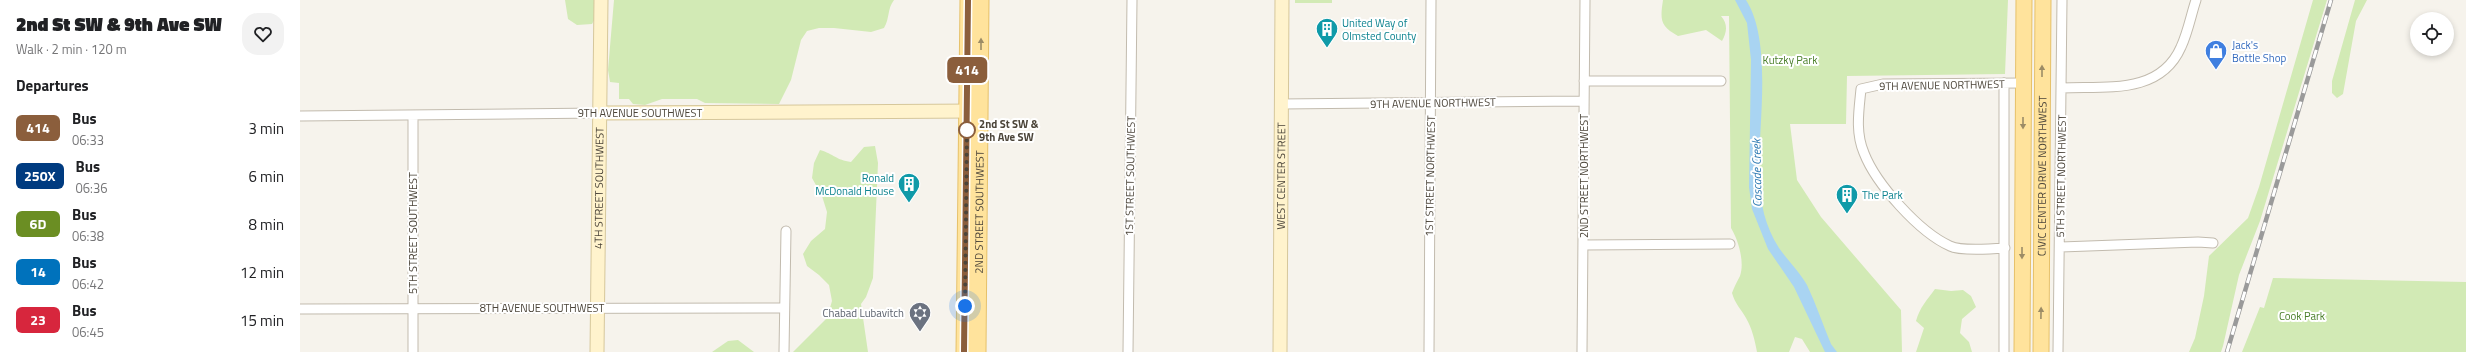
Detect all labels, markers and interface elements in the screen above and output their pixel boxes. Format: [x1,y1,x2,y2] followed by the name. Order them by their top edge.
[16,9,222,38] text: 2nd St SW & 9th Ave SW
[2410,12,2454,56] map controls
[2410,12,2454,56] button: locate
[242,13,284,55] button: heart
[1342,15,1417,44] place label: United Way of Olmsted County
[1314,16,1340,49] building icon: United Way of Olmsted County
[978,37,984,50] one-way arrow
[2232,37,2286,66] place label: Jack's Bottle Shop
[2203,38,2229,71] shop icon: Jack's Bottle Shop
[16,39,127,59] text: Walk · 2 min · 120 m
[1763,52,1818,68] park label: Kutzky Park
[944,57,990,83] line badge: 414
[955,59,979,80] text: 414
[2039,64,2045,77] one-way arrow
[16,74,89,97] text: Departures
[1879,76,2005,94] street label: 9TH AVENUE NORTHWEST
[1370,94,1496,112] street label: 9TH AVENUE NORTHWEST
[2034,95,2050,256] street label: CIVIC CENTER DRIVE NORTHWEST
[578,105,703,121] street label: 9TH AVENUE SOUTHWEST
[72,107,97,130] text: Bus
[1576,114,1592,238] street label: 2ND STREET NORTHWEST
[2052,114,2070,238] street label: 5TH STREET NORTHWEST
[1421,115,1439,237] street label: 1ST STREET NORTHWEST
[979,116,1039,145] place label: 2nd St SW & 9th Ave SW
[1121,116,1139,236] street label: 1ST STREET SOUTHWEST
[26,117,50,138] text: 414
[248,117,284,140] text: 3 min
[2020,117,2026,130] one-way arrow
[958,121,976,139] marker: 2nd St SW & 9th Ave SW
[1273,122,1289,230] street label: WEST CENTER STREET
[590,127,608,249] street label: 4TH STREET SOUTHWEST
[72,130,104,150] text: 06:33
[1746,137,1767,207] water label: Cascade Creek
[971,150,988,274] street label: 2ND STREET SOUTHWEST
[76,155,100,178] text: Bus
[24,165,56,186] text: 250X
[248,165,284,188] text: 6 min
[815,170,894,199] place label: Ronald McDonald House
[896,171,922,204] building icon: Ronald McDonald House
[405,172,421,294] street label: 5TH STREET SOUTHWEST
[76,178,107,198] text: 06:36
[1834,182,1860,215] building icon: The Park
[1862,187,1903,203] place label: The Park
[72,203,97,226] text: Bus
[30,213,46,234] text: 6D
[248,213,284,236] text: 8 min
[72,226,104,246] text: 06:38
[2019,247,2025,260] one-way arrow
[72,251,97,274] text: Bus
[30,261,46,282] text: 14
[240,261,284,284] text: 12 min
[72,274,104,294] text: 06:42
[955,296,975,316] your location
[72,299,97,322] text: Bus
[480,300,605,316] street label: 8TH AVENUE SOUTHWEST
[907,300,933,333] synagogue icon: Chabad Lubavitch
[823,305,904,321] place label: Chabad Lubavitch
[2038,306,2044,319] one-way arrow
[2279,308,2326,324] park label: Cook Park
[30,309,46,330] text: 23
[240,309,284,332] text: 15 min
[72,322,104,342] text: 06:45

